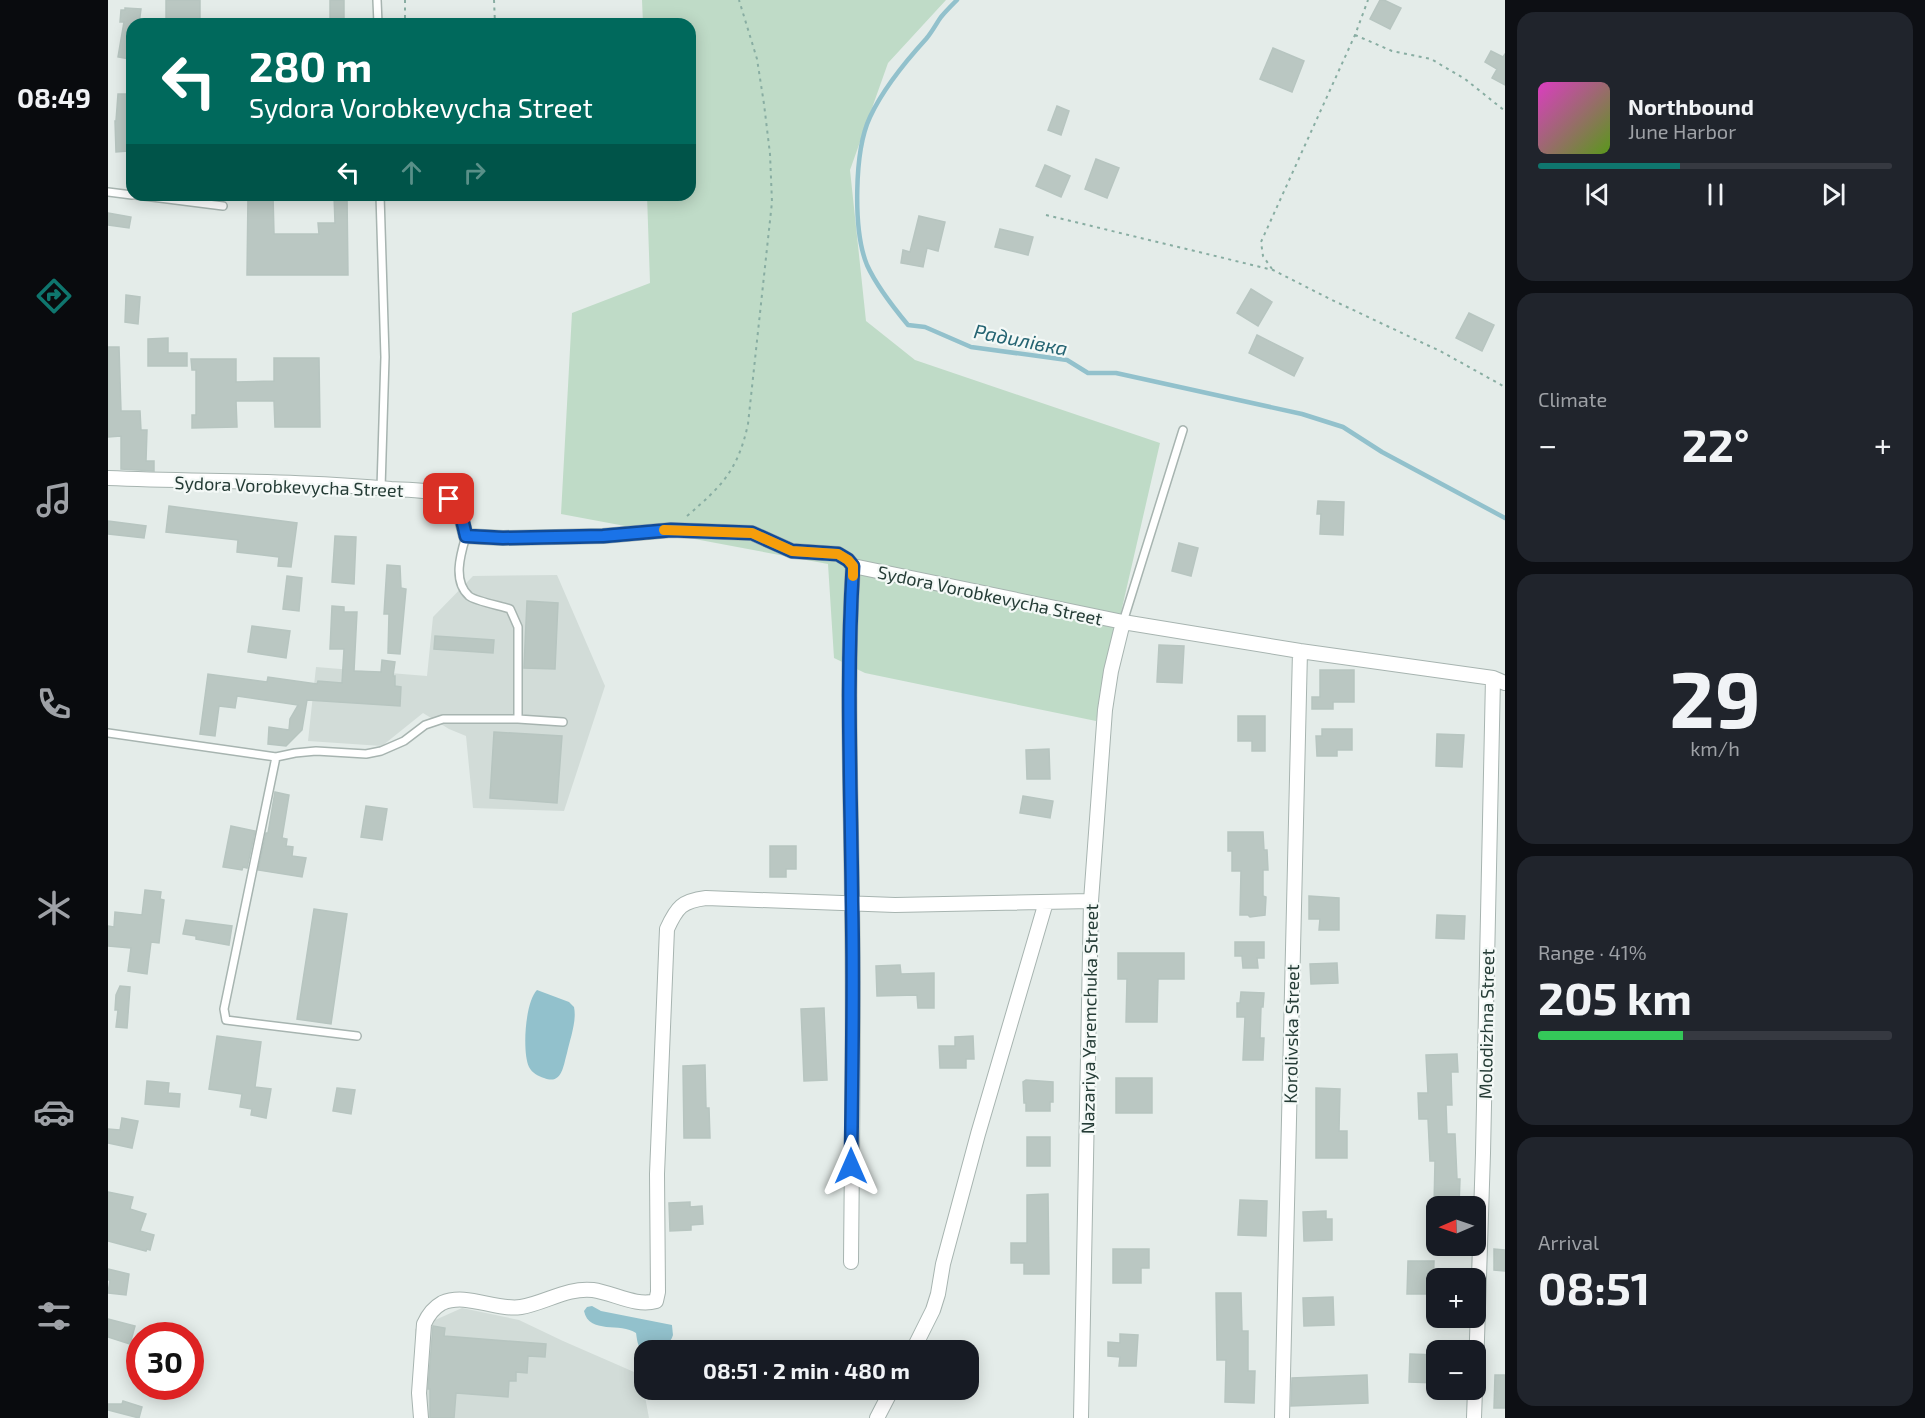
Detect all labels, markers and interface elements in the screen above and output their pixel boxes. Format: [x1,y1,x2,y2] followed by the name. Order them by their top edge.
[249,40,372,90] text: 280 m
[150,42,228,120] icon: left
[17,81,91,113] text: 08:49
[249,91,593,123] text: Sydora Vorobkevycha Street
[1628,93,1754,119] text: Northbound
[1628,119,1736,143] text: June Harbor
[332,156,365,189] icon: left
[395,156,428,189] icon: ahead
[458,156,491,189] icon: right
[1581,178,1614,211] icon: previous
[1699,178,1732,211] icon: pause
[1817,178,1850,211] icon: next
[33,275,75,317] icon: directions
[972,318,1070,360] water label: Радилівка
[1538,387,1607,411] text: Climate
[1682,417,1749,471] text: 22°
[1538,424,1557,464] text: −
[1874,424,1892,464] text: +
[174,471,404,501] street label: Sydora Vorobkevycha Street
[423,473,474,524] pin
[33,479,75,521] icon: music
[432,482,465,515] icon: arrive
[876,560,1105,630] street label: Sydora Vorobkevycha Street
[1669,650,1761,744] text: 29
[33,683,75,725] icon: phone
[1690,736,1740,760] text: km/h
[33,887,75,929] icon: climate
[1076,904,1102,1134] street label: Nazariya Yaremchuka Street
[1538,940,1647,964] text: Range · 41%
[1474,948,1498,1099] street label: Molodizhna Street
[1279,964,1303,1104] street label: Korolivska Street
[1538,970,1692,1024] text: 205 km
[33,1091,75,1133] icon: car
[819,1134,883,1198] position arrow
[1426,1196,1486,1256] north arrow
[1426,1196,1486,1400] map controls
[1538,1230,1599,1254] text: Arrival
[1538,1260,1650,1314] text: 08:51
[1426,1268,1486,1328] button: +
[33,1295,75,1337] icon: filters
[126,1322,204,1400] speed limit sign: 30
[1426,1340,1486,1400] button: −
[703,1357,910,1383] text: 08:51 · 2 min · 480 m

